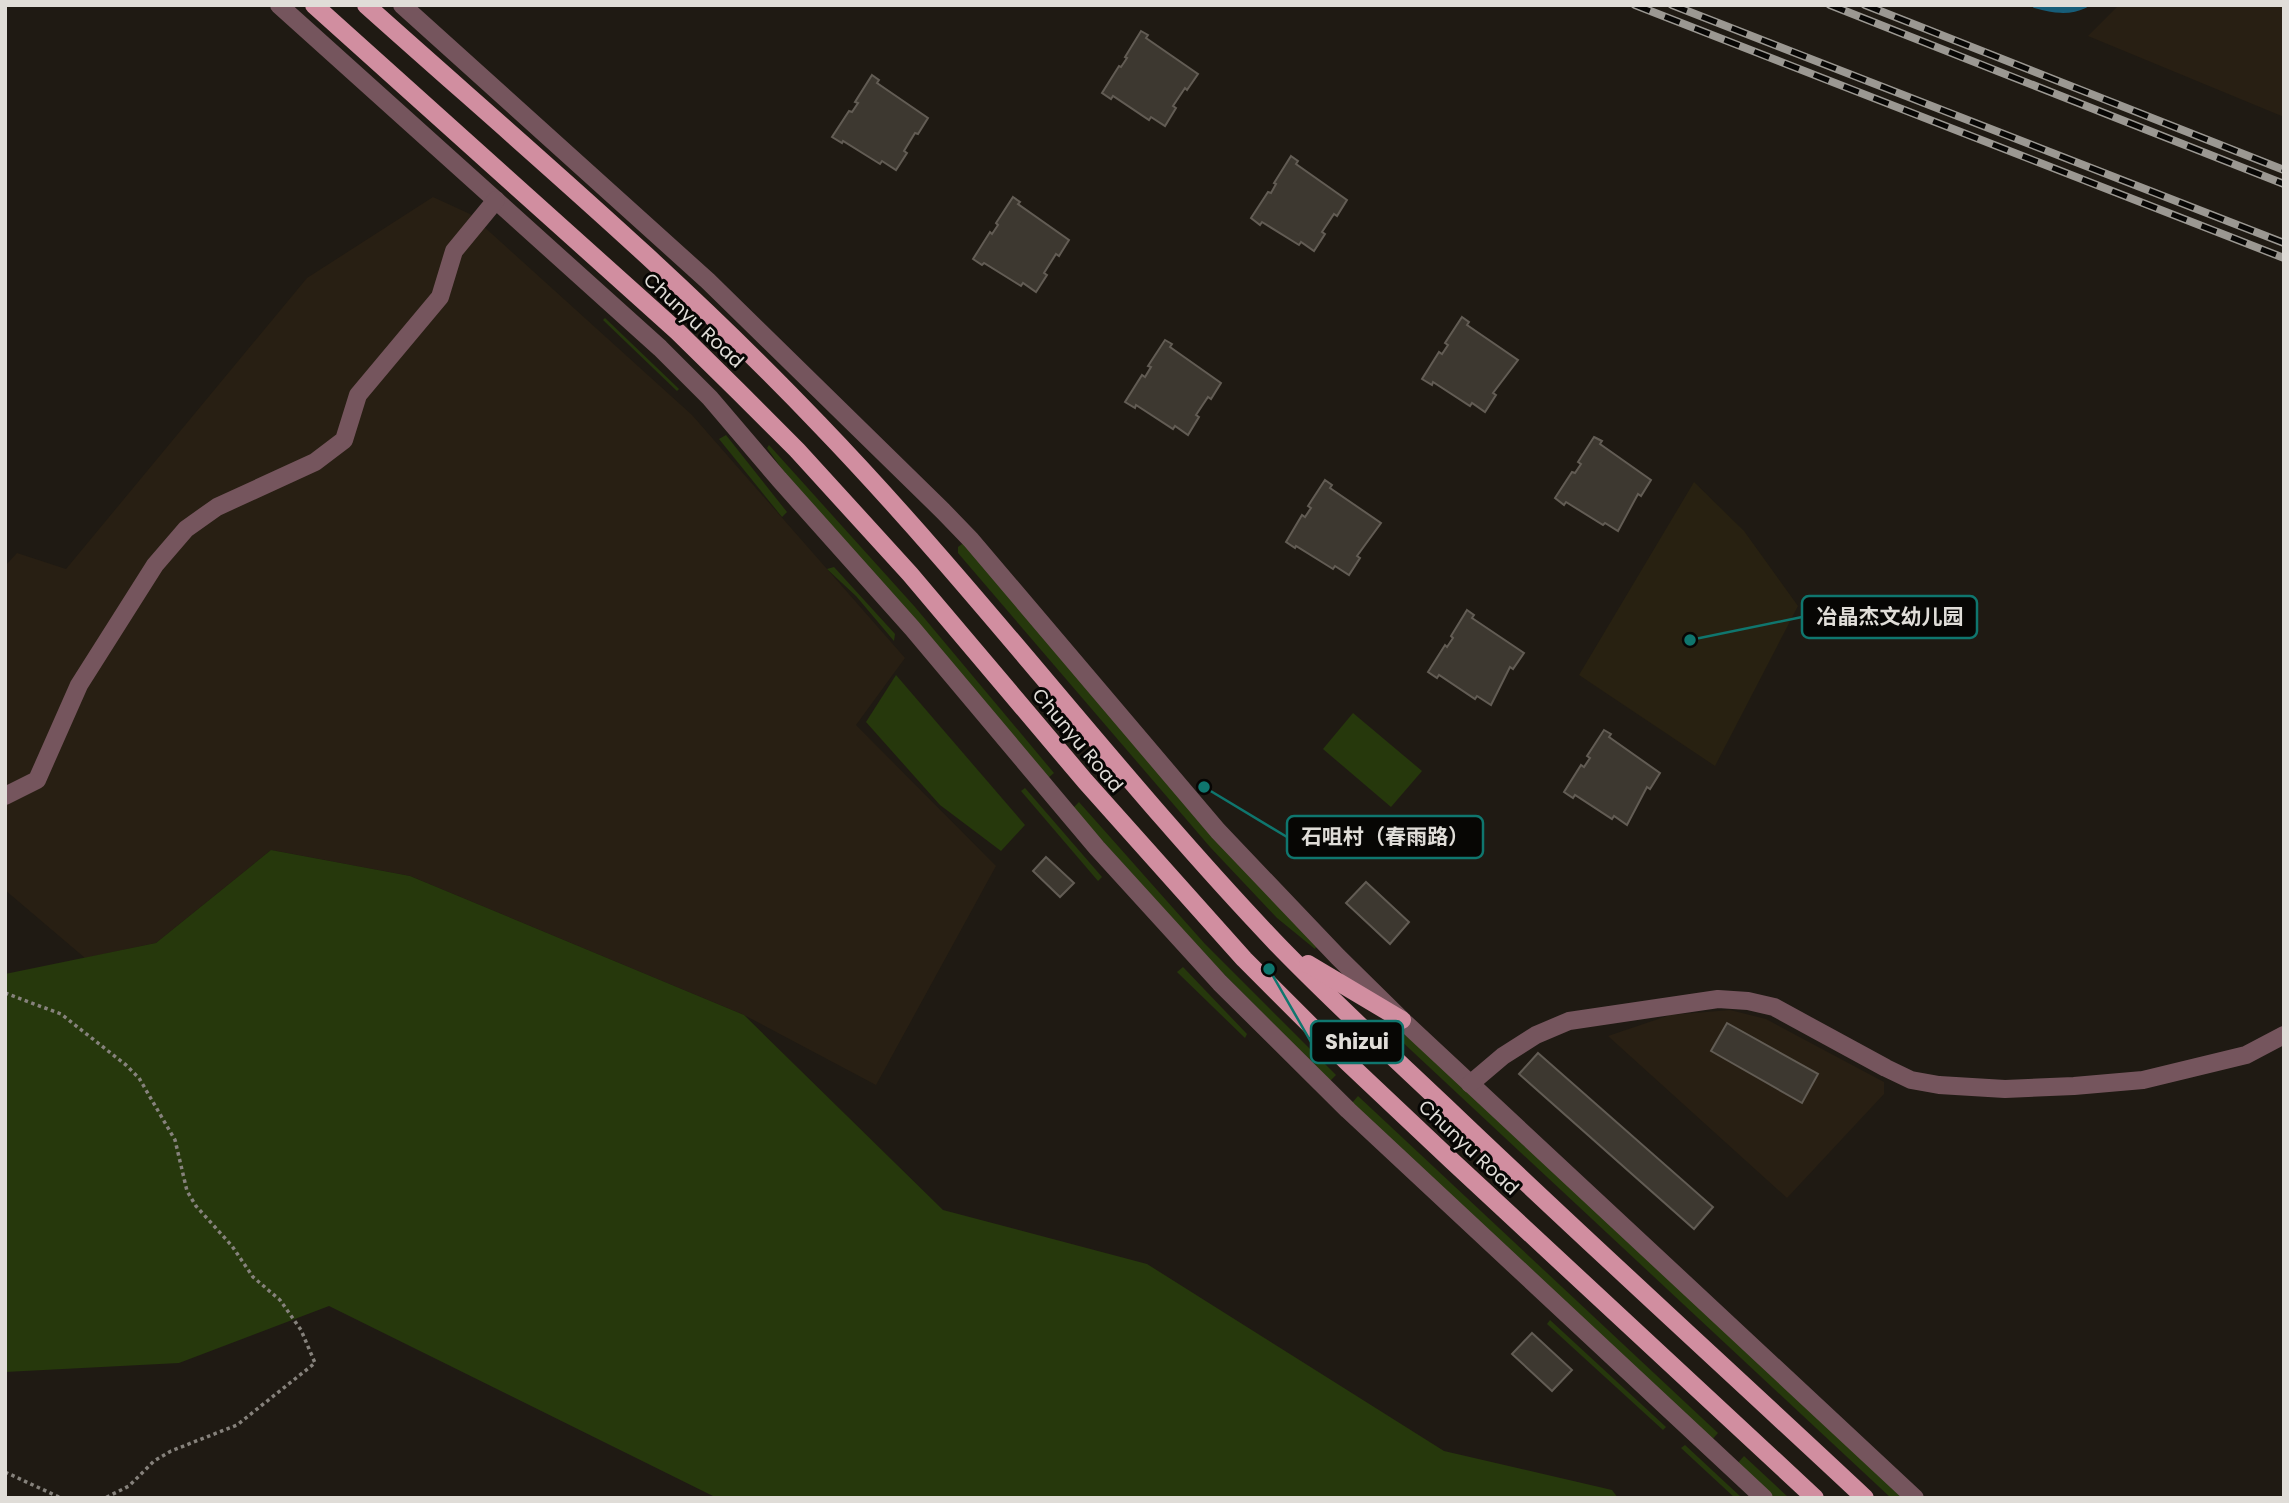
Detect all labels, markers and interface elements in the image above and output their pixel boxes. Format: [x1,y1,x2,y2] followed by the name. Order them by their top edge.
[637,267,750,374] street label: Chunyu Road
[1802,596,1977,638] callout: 冶晶杰文幼儿园
[1817,602,1964,631] text: 冶晶杰文幼儿园
[1026,682,1129,798] street label: Chunyu Road
[1287,816,1483,858] callout: 石咀村（春雨路）
[1301,822,1469,851] text: 石咀村（春雨路）
[1311,1021,1403,1063] callout: Shizui
[1325,1027,1389,1056] text: Shizui
[1412,1094,1525,1201] street label: Chunyu Road

